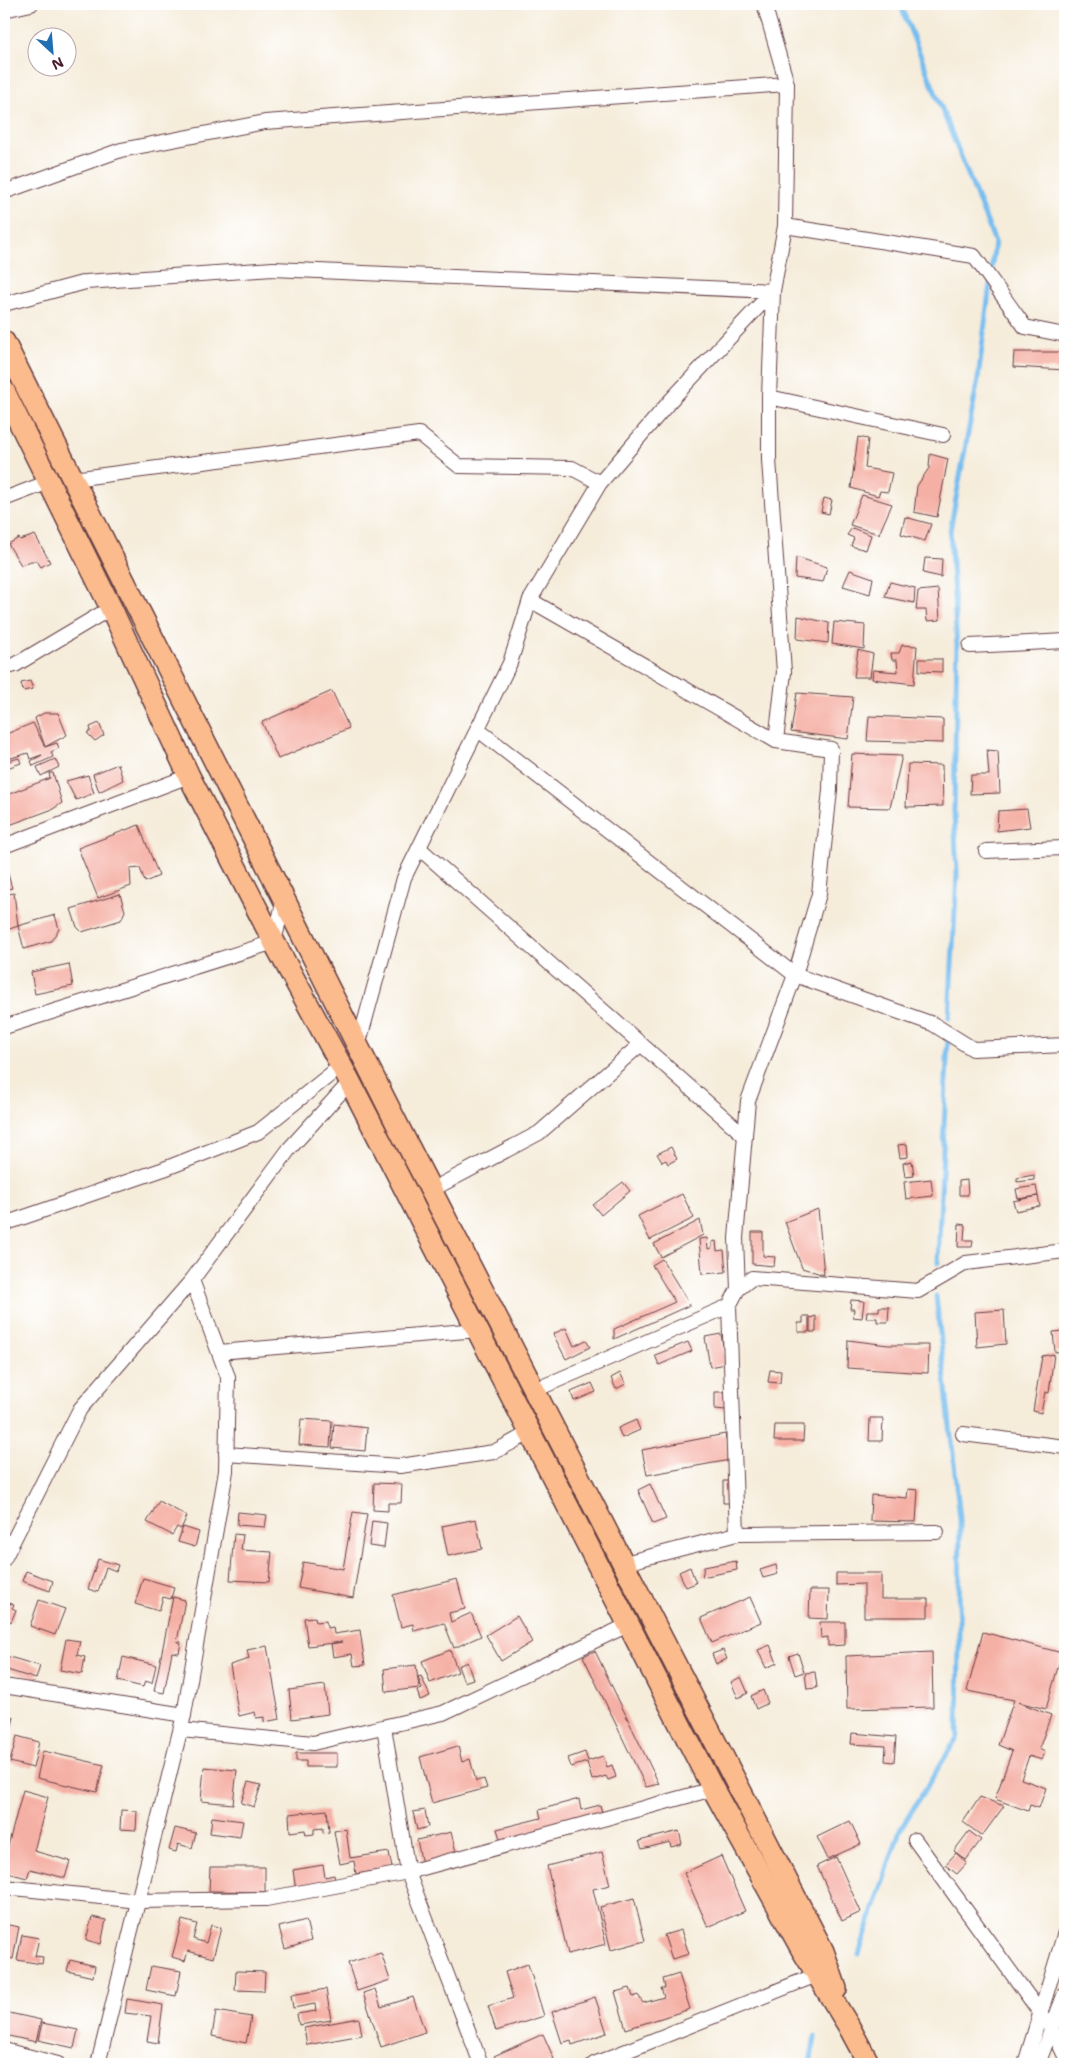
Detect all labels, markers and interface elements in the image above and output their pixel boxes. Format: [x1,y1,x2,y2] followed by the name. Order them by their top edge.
[28,28,78,78] north arrow
[49,53,67,74] text: N

